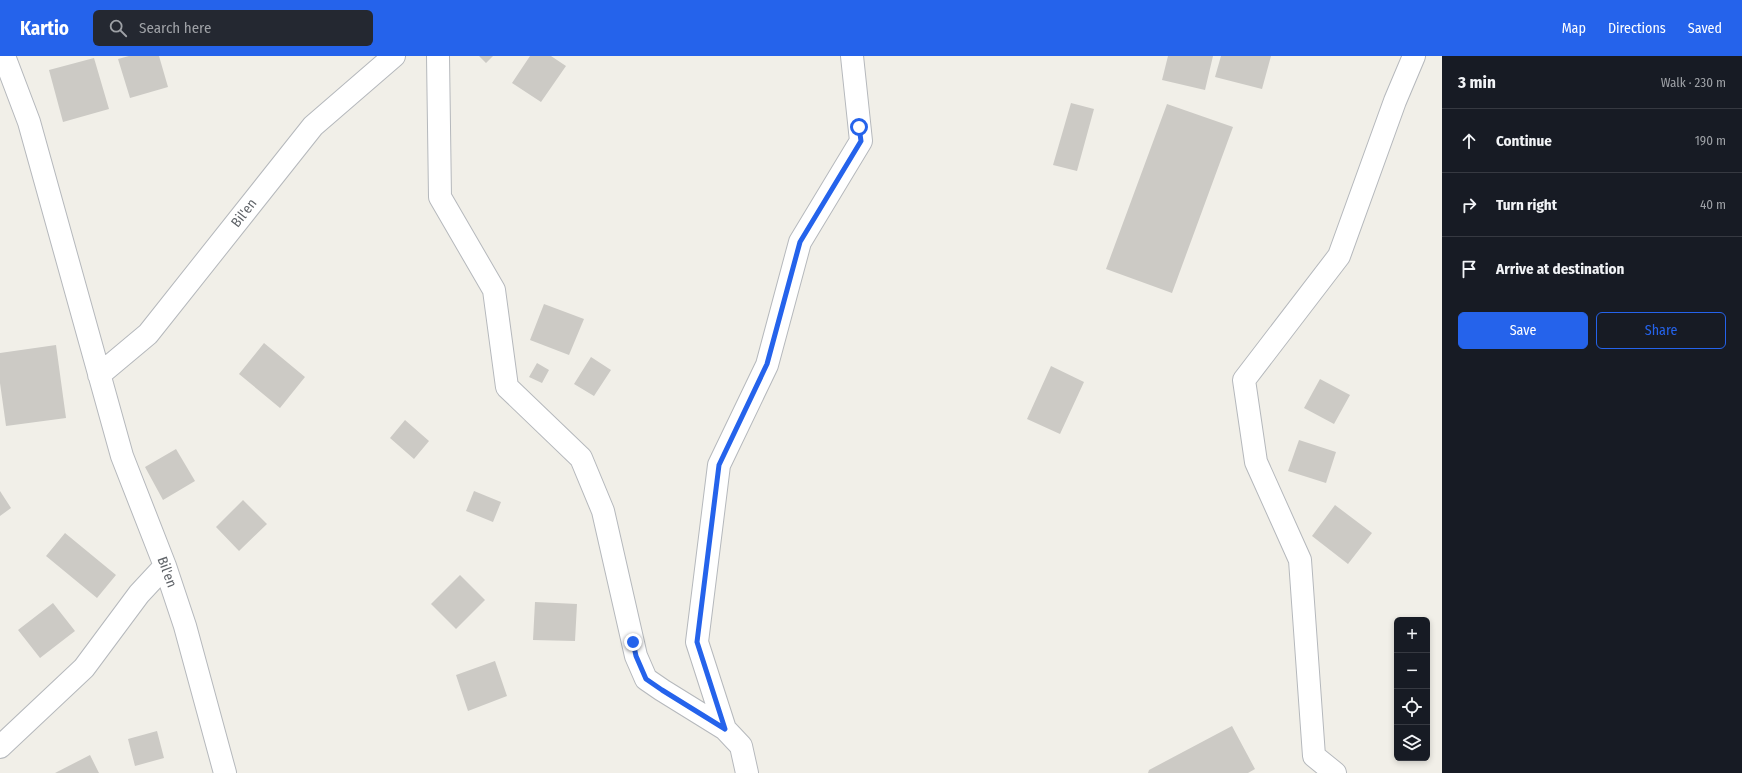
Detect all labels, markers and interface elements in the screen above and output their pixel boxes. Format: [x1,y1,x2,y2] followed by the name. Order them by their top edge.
[93,10,373,46] search box
[20,17,69,40] text: Kartio
[107,17,129,39] icon: search
[139,19,211,37] text: Search here
[1562,20,1586,37] text: Map
[1608,20,1666,37] text: Directions
[1688,20,1722,37] text: Saved
[1458,72,1496,93] text: 3 min
[1661,75,1726,90] text: Walk · 230 m
[850,118,868,136] route start
[1458,130,1480,152] icon: ahead
[1496,132,1552,150] text: Continue
[1695,133,1726,148] text: 190 m
[1458,194,1480,216] icon: right
[228,195,260,231] street label: Bil'en
[1496,196,1557,214] text: Turn right
[1700,197,1726,212] text: 40 m
[1458,258,1480,280] icon: arrive
[1496,260,1624,278] text: Arrive at destination
[1458,312,1588,349] button: Save
[1596,312,1726,349] button: Share
[154,554,180,590] street label: Bil'en
[1394,617,1430,761] map controls
[1394,617,1430,653] button: +
[624,633,642,651] route end
[1394,653,1430,689] button: −
[1394,689,1430,725] button: locate
[1394,725,1430,761] button: layers

